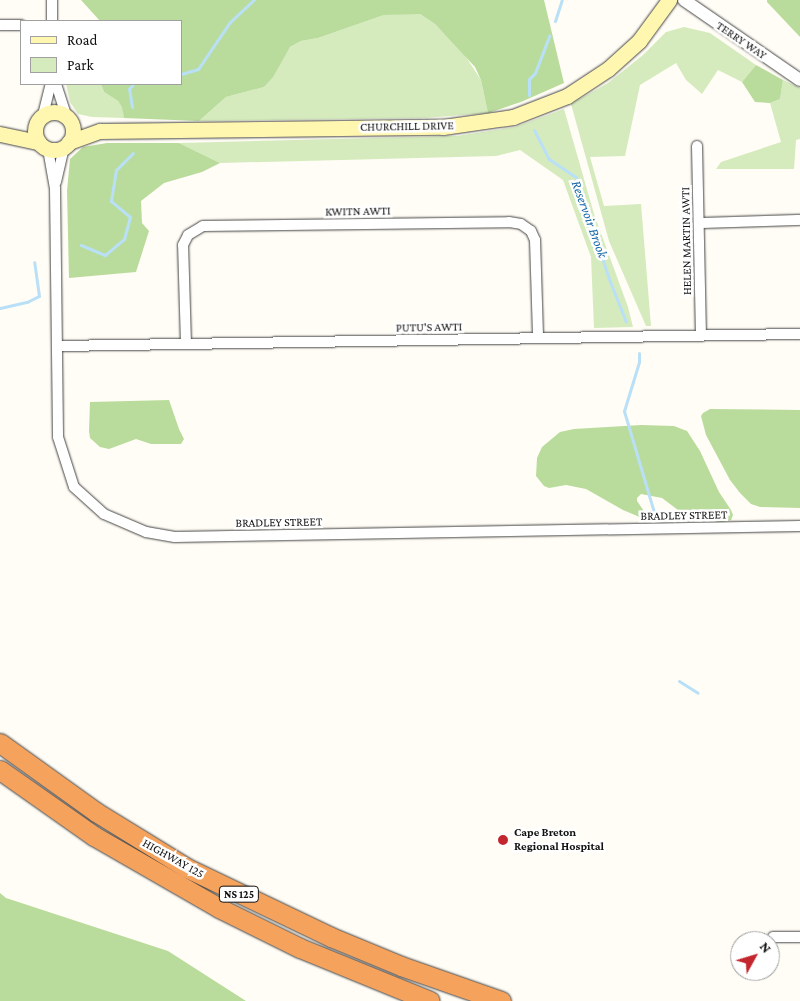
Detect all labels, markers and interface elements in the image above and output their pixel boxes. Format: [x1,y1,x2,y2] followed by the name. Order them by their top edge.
[713,19,769,63] street label: TERRY WAY
[20,20,182,85] legend
[67,32,97,48] text: Road
[67,57,94,73] text: Park
[360,119,454,135] street label: CHURCHILL DRIVE
[568,178,612,260] water label: Reservoir Brook
[679,187,695,295] street label: HELEN MARTIN AWTI
[325,204,391,220] street label: KWITN AWTI
[396,320,462,336] street label: PUTU'S AWTI
[640,508,728,524] street label: BRADLEY STREET
[235,515,323,531] street label: BRADLEY STREET
[514,826,604,854] place label: Cape Breton Regional Hospital
[496,833,510,847] marker: Cape Breton Regional Hospital
[140,836,206,882] street label: HIGHWAY 125
[218,886,260,902] road number: NS 125
[730,931,780,981] north arrow
[757,938,775,956] text: N

